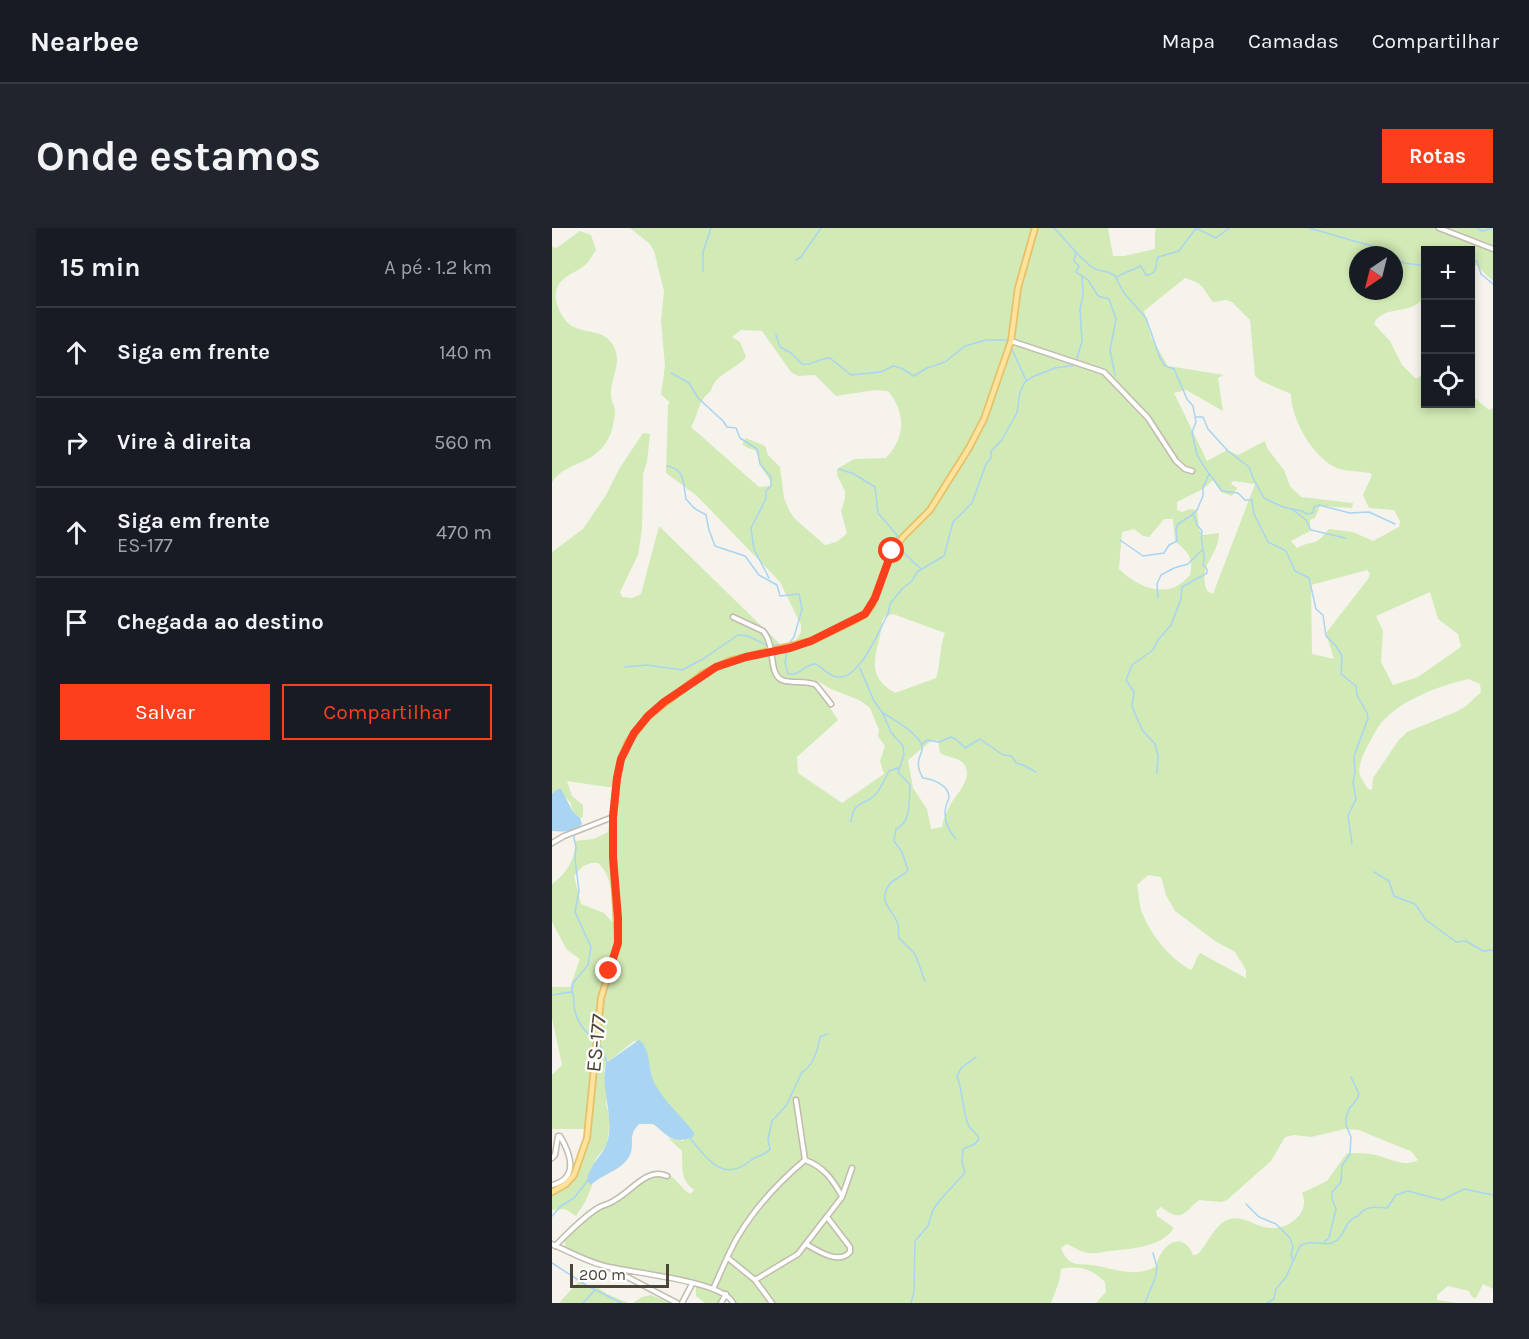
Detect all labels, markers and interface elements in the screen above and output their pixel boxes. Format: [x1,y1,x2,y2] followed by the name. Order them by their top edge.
[30,25,139,58] text: Nearbee
[1162,29,1215,53] text: Mapa
[1248,29,1339,53] text: Camadas
[1372,29,1499,53] text: Compartilhar
[1382,129,1493,183] button: Rotas
[36,131,321,181] text: Onde estamos
[1349,246,1403,300] north arrow
[1421,246,1475,408] map controls
[1421,246,1475,300] button: +
[60,252,140,283] text: 15 min
[384,256,492,279] text: A pé · 1.2 km
[1421,300,1475,354] button: −
[60,336,93,369] icon: ahead
[117,339,270,365] text: Siga em frente
[439,341,492,364] text: 140 m
[1421,354,1475,408] button: locate
[60,426,93,459] icon: right
[117,429,252,455] text: Vire à direita
[434,431,492,454] text: 560 m
[117,508,270,534] text: Siga em frente
[60,516,93,549] icon: ahead
[436,521,492,544] text: 470 m
[117,534,173,557] text: ES-177
[878,537,904,563] route start
[60,606,93,639] icon: arrive
[117,609,324,635] text: Chegada ao destino
[60,684,270,740] button: Salvar
[282,684,492,740] button: Compartilhar
[595,957,621,983] route end
[581,1013,611,1073] street label: ES-177
[570,1261,669,1288] scale bar
[579,1265,626,1284] text: 200 m

